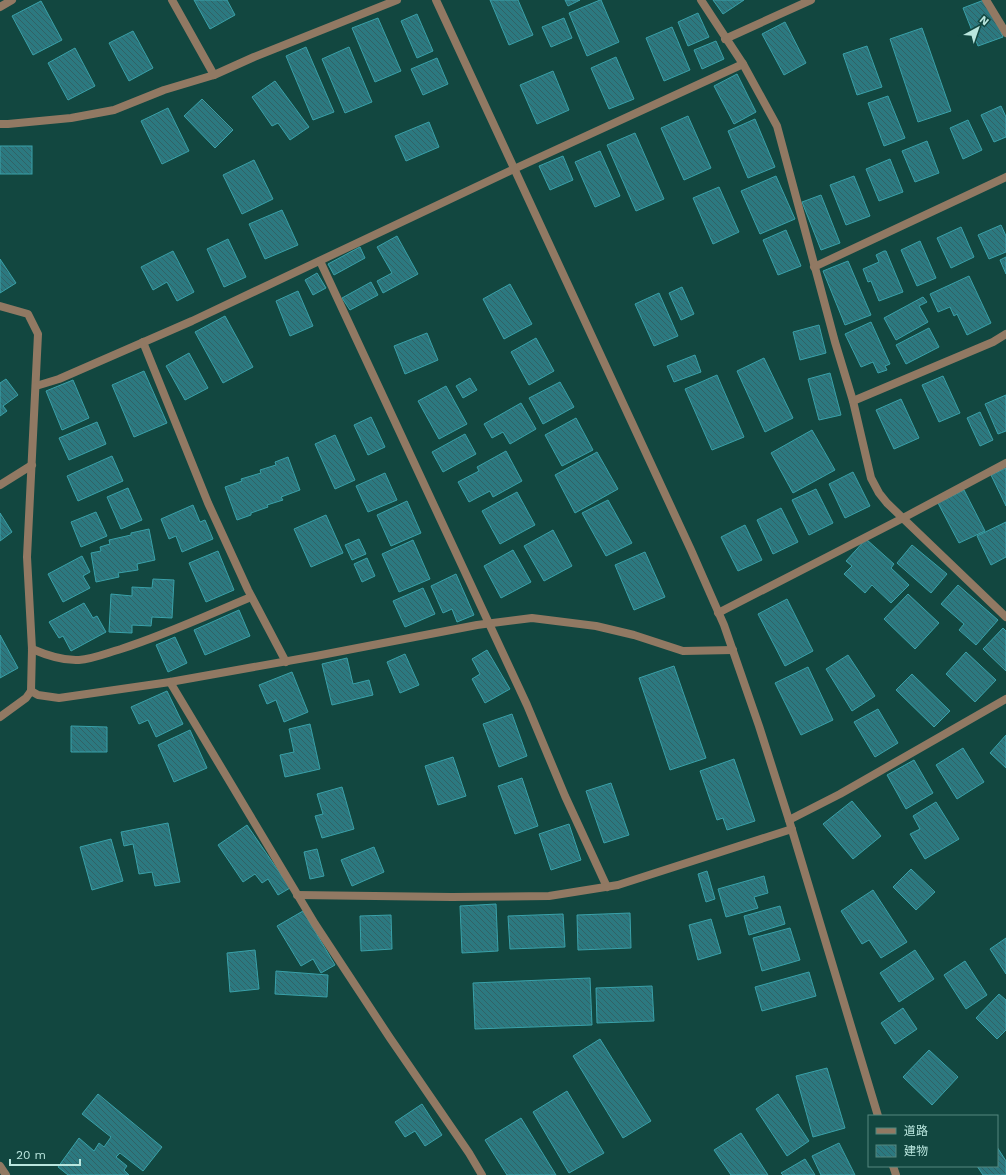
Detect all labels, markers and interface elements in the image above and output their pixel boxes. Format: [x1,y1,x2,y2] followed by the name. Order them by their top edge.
[958,8,998,48] north arrow
[977,13,991,28] text: N
[868,1115,998,1167] legend
[904,1124,928,1138] text: 道路
[10,1141,80,1167] scale bar
[904,1144,928,1158] text: 建物
[16,1148,46,1162] text: 20 m

